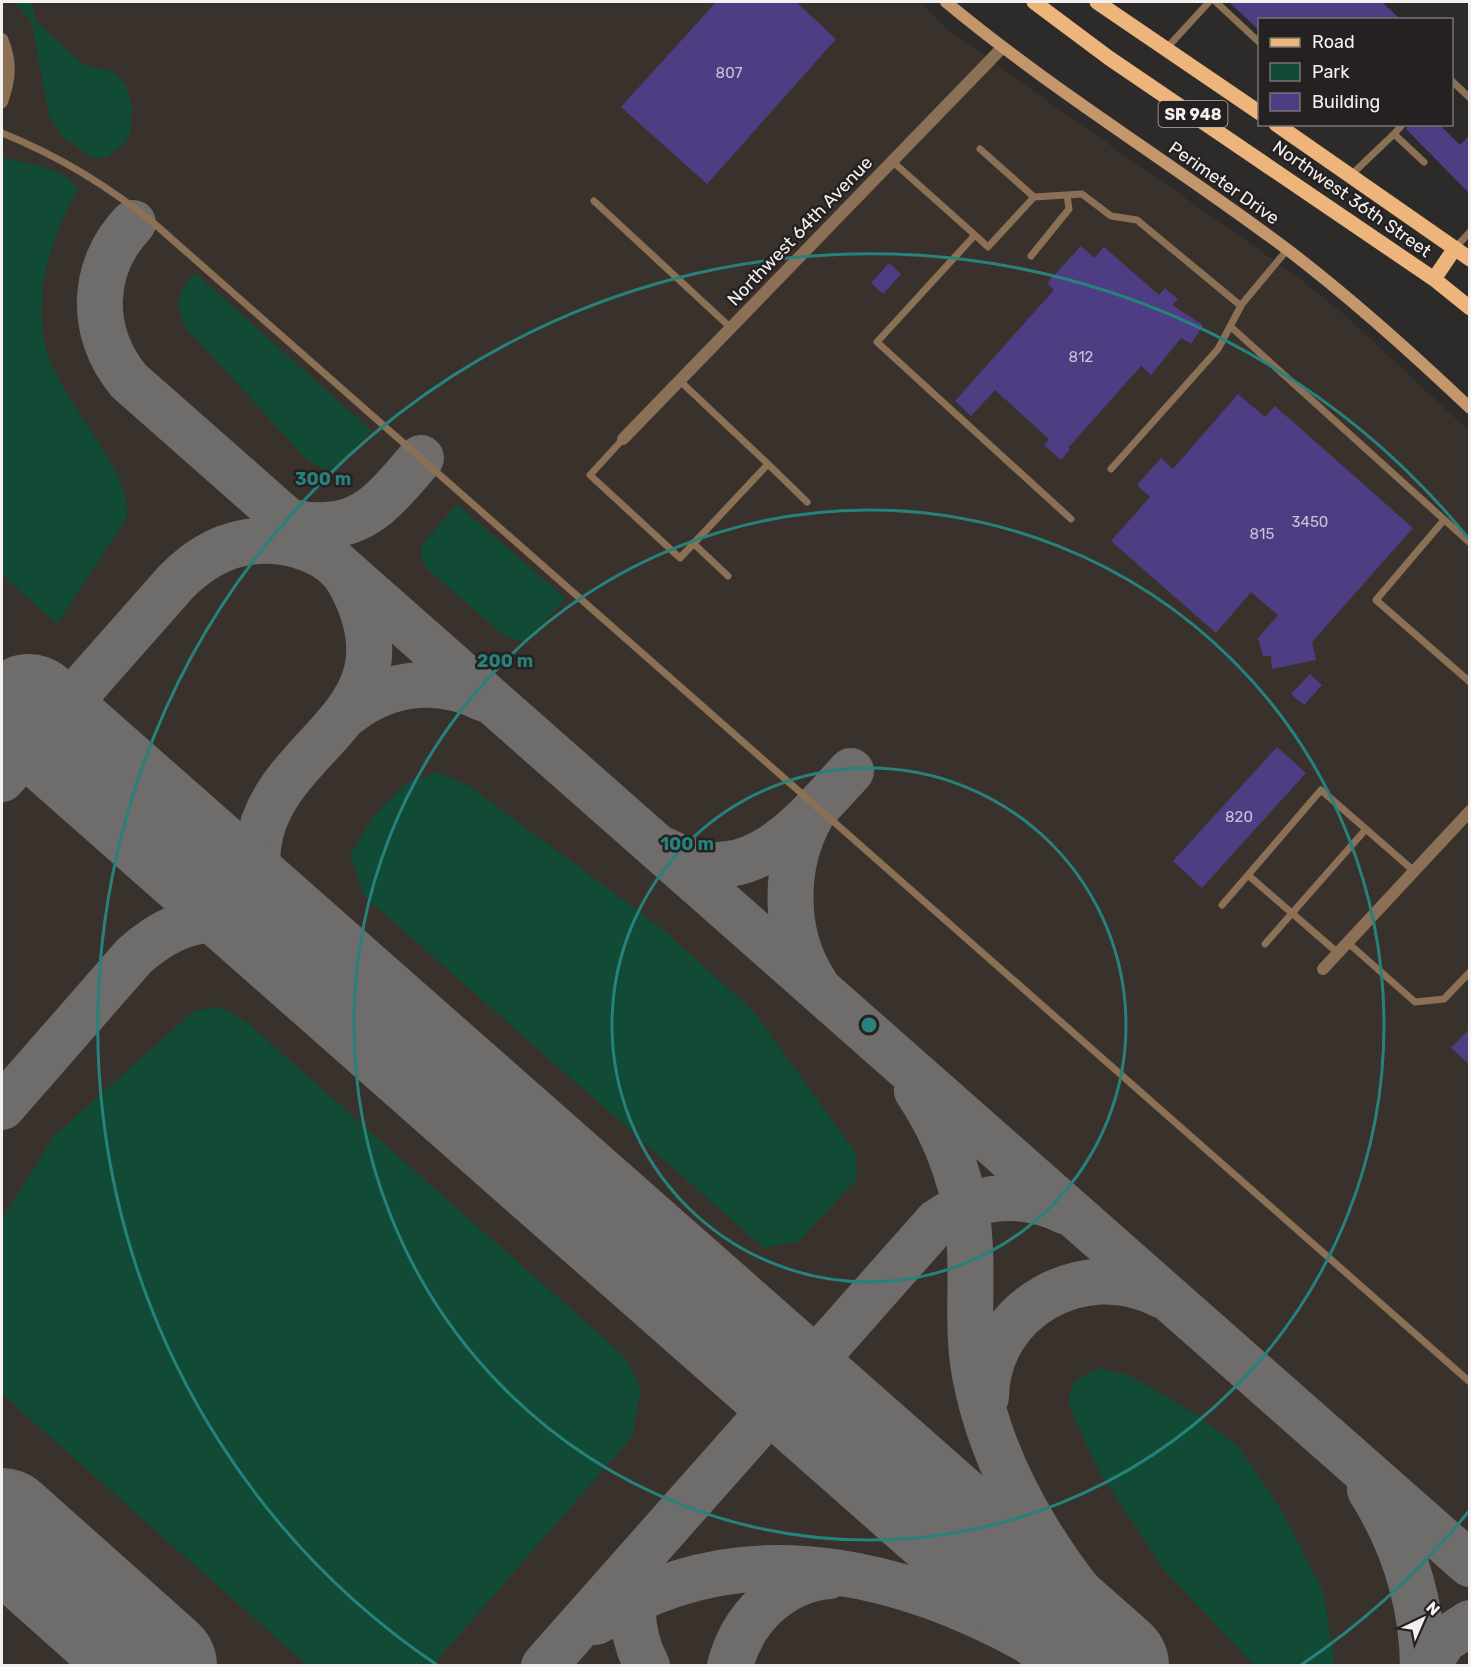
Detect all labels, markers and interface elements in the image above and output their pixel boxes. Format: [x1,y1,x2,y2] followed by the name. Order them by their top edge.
[1258,18,1453,126] legend
[1312,31,1355,53] text: Road
[1312,61,1350,83] text: Park
[716,64,743,82] house number: 807
[1312,91,1380,113] text: Building
[1158,101,1228,127] road number: SR 948
[1268,136,1436,262] street label: Northwest 36th Street
[1164,137,1284,229] street label: Perimeter Drive
[723,152,877,310] street label: Northwest 64th Avenue
[1069,348,1094,366] house number: 812
[295,468,351,490] text: 300 m
[1292,513,1328,531] house number: 3450
[1250,525,1275,543] house number: 815
[477,650,533,672] text: 200 m
[1225,808,1253,826] house number: 820
[660,833,714,855] text: 100 m
[859,1015,879,1035] centre of rings
[1393,1589,1453,1649] north arrow
[1422,1598,1444,1619] text: N

